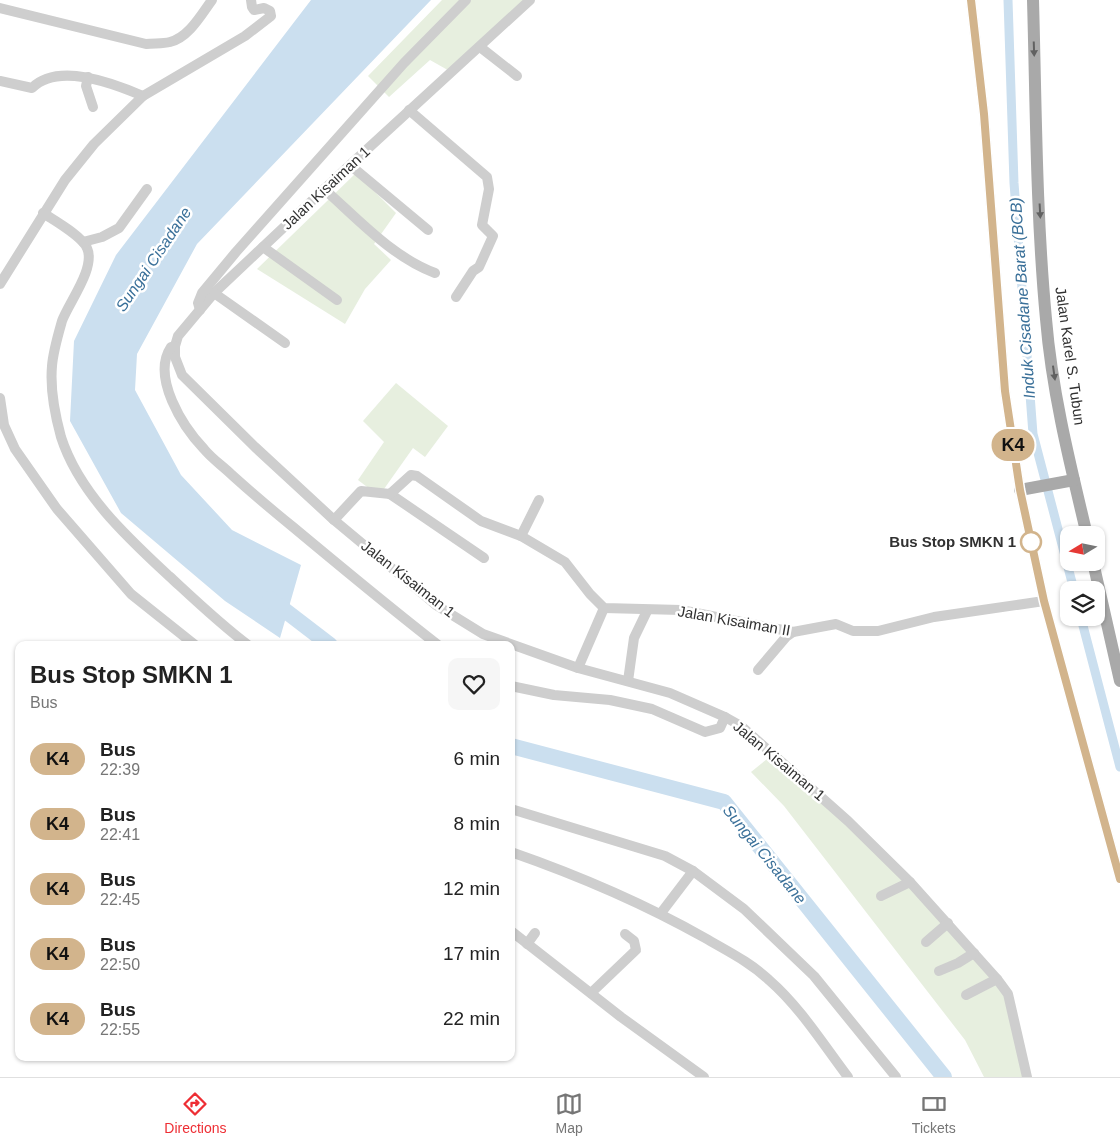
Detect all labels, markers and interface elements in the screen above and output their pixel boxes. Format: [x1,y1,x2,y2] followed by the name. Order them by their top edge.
[1030,41,1038,57] one-way arrow
[278,142,373,233] street label: Jalan Kisaiman 1
[1007,197,1038,399] water label: Induk Cisadane Barat (BCB)
[1036,203,1044,219] one-way arrow
[112,204,195,315] water label: Sungai Cisadane
[1052,286,1089,426] street label: Jalan Karel S. Tubun
[1050,365,1058,381] one-way arrow
[990,429,1036,461] line badge: K4
[1001,435,1025,455] text: K4
[1060,526,1105,571] north arrow
[1060,526,1105,626] map controls
[1020,531,1042,553] marker: Bus Stop SMKN 1
[889,533,1016,550] place label: Bus Stop SMKN 1
[358,537,459,620] street label: Jalan Kisaiman 1
[1060,581,1105,626] button: layers
[676,602,792,639] street label: Jalan Kisaiman II
[448,658,500,710] button: heart
[30,661,233,688] text: Bus Stop SMKN 1
[30,694,58,711] text: Bus
[730,717,829,804] street label: Jalan Kisaiman 1
[100,739,136,760] text: Bus
[454,748,500,769] text: 6 min
[46,749,69,769] text: K4
[100,761,140,778] text: 22:39
[720,802,810,907] water label: Sungai Cisadane
[100,804,136,825] text: Bus
[454,813,500,834] text: 8 min
[46,814,69,834] text: K4
[100,826,140,843] text: 22:41
[100,869,136,890] text: Bus
[443,878,500,899] text: 12 min
[46,879,69,899] text: K4
[100,891,140,908] text: 22:45
[100,934,136,955] text: Bus
[443,943,500,964] text: 17 min
[46,944,69,964] text: K4
[100,956,140,973] text: 22:50
[100,999,136,1020] text: Bus
[443,1008,500,1029] text: 22 min
[46,1009,69,1029] text: K4
[100,1021,140,1038] text: 22:55
[164,1090,227,1136] tab: Directions
[555,1090,583,1136] tab: Map
[912,1090,956,1136] tab: Tickets

